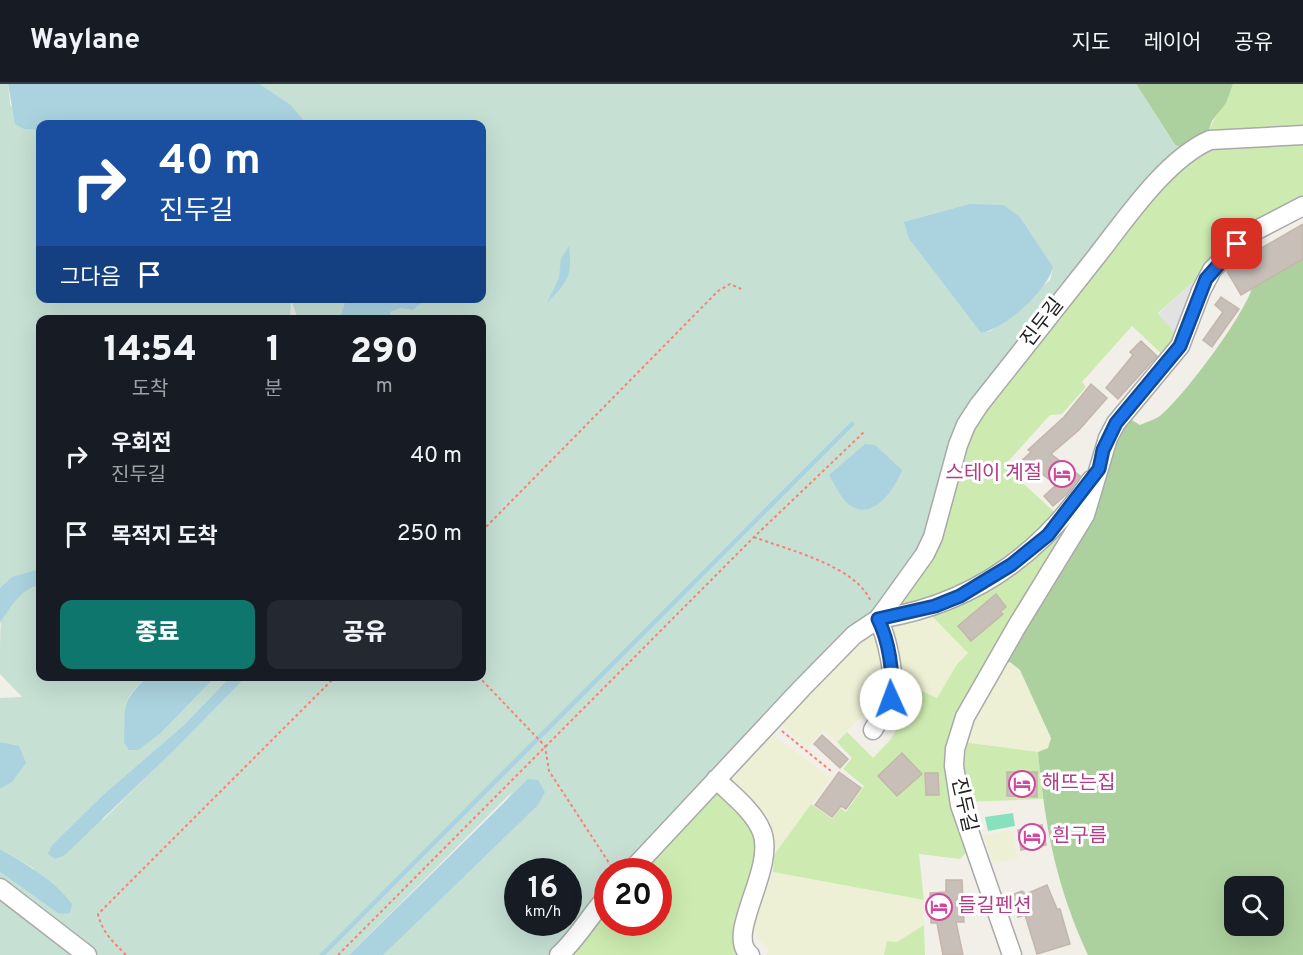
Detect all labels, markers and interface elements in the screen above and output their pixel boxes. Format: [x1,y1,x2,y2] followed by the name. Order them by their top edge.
[30,23,140,59] text: Waylane
[1072,30,1110,57] text: 지도
[1143,30,1201,57] text: 레이어
[1234,30,1273,57] text: 공유
[159,136,261,189] text: 40 m
[60,144,138,222] icon: right
[159,195,234,229] text: 진두길
[1211,218,1262,269] pin
[1220,227,1253,260] icon: arrive
[133,258,166,291] icon: arrive
[60,265,121,292] text: 그다음
[1016,293,1070,353] street label: 진두길
[103,328,197,374] text: 14:54
[266,328,281,374] text: 1
[350,330,419,376] text: 290
[376,374,393,400] text: m
[132,377,169,403] text: 도착
[264,377,283,403] text: 분
[111,431,172,458] text: 우회전
[60,440,93,473] icon: right
[410,443,462,470] text: 40 m
[1047,459,1077,489] hotel icon: 스테이 계절
[945,461,1042,487] place label: 스테이 계절
[111,463,166,489] text: 진두길
[60,518,93,551] icon: arrive
[397,521,462,548] text: 250 m
[111,524,218,551] text: 목적지 도착
[60,600,255,669] button: 종료
[267,600,462,669] button: 공유
[859,667,923,731] position arrow
[1007,769,1037,799] hotel icon: 해뜨는집
[1042,771,1116,797] place label: 해뜨는집
[944,775,982,835] street label: 진두길
[1017,822,1047,852] hotel icon: 흰구름
[1052,824,1107,850] place label: 흰구름
[594,858,672,936] speed limit sign: 20
[528,871,558,908] text: 16
[1224,876,1284,936] map controls
[1224,876,1284,936] button: search
[924,892,954,922] hotel icon: 들길펜션
[958,894,1032,920] place label: 들길펜션
[525,903,561,922] text: km/h

